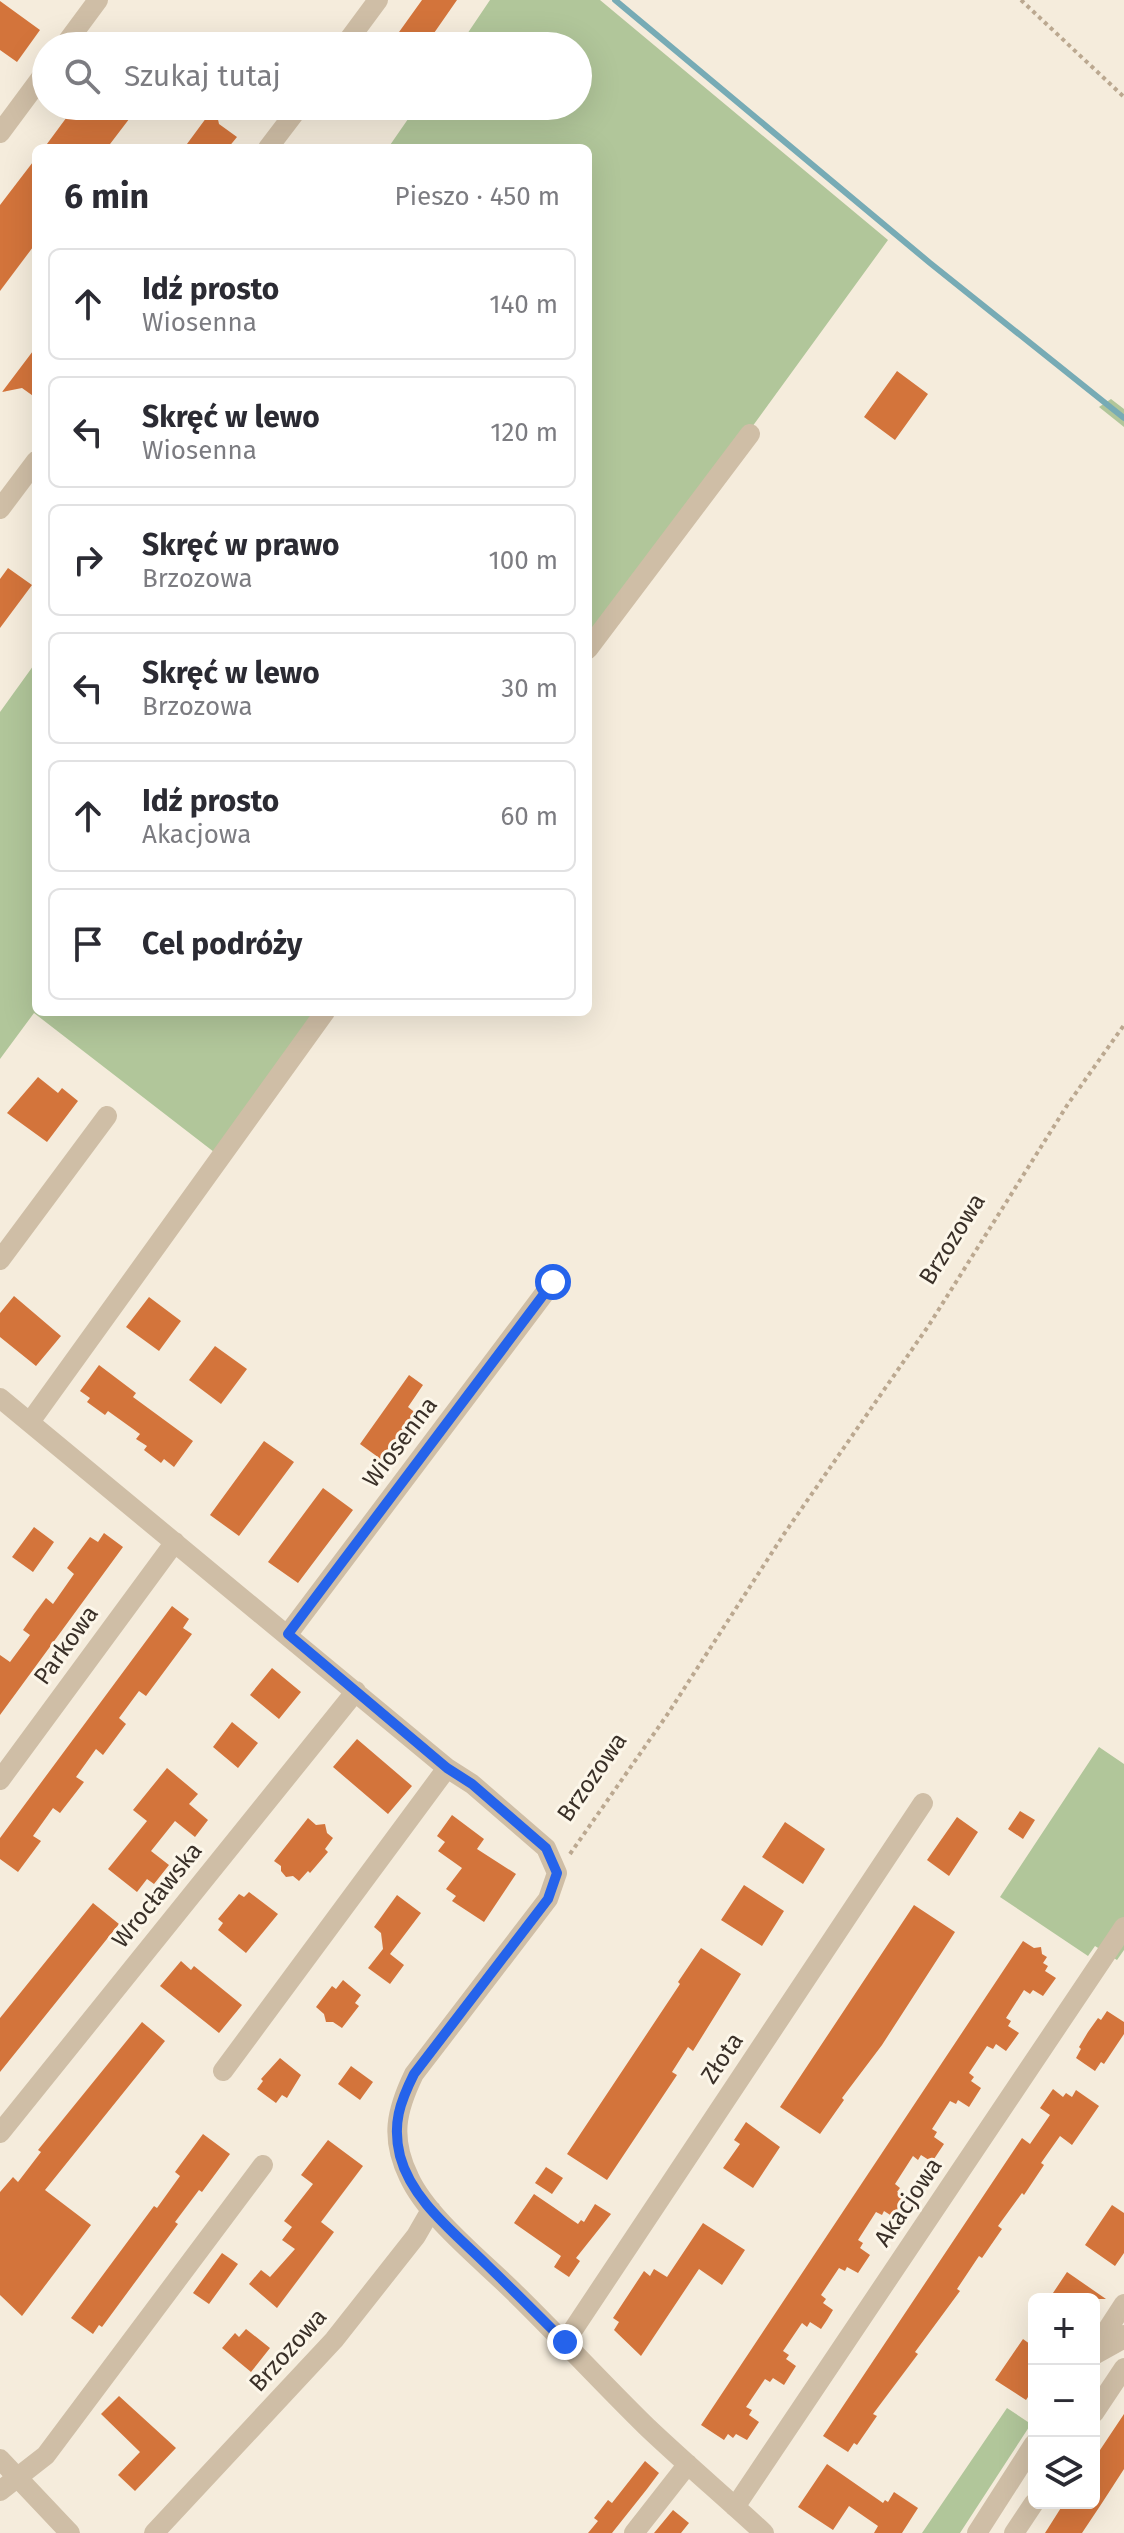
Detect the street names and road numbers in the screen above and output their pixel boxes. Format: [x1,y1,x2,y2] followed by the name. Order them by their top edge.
[913,1188,991,1290] street label: Brzozowa
[357,1391,443,1493] street label: Wiosenna
[28,1600,104,1690] street label: Parkowa
[551,1727,633,1827] street label: Brzozowa
[106,1837,208,1953] street label: Wrocławska
[695,2027,749,2089] street label: Złota
[868,2152,948,2252] street label: Akacjowa
[243,2303,333,2397] street label: Brzozowa

